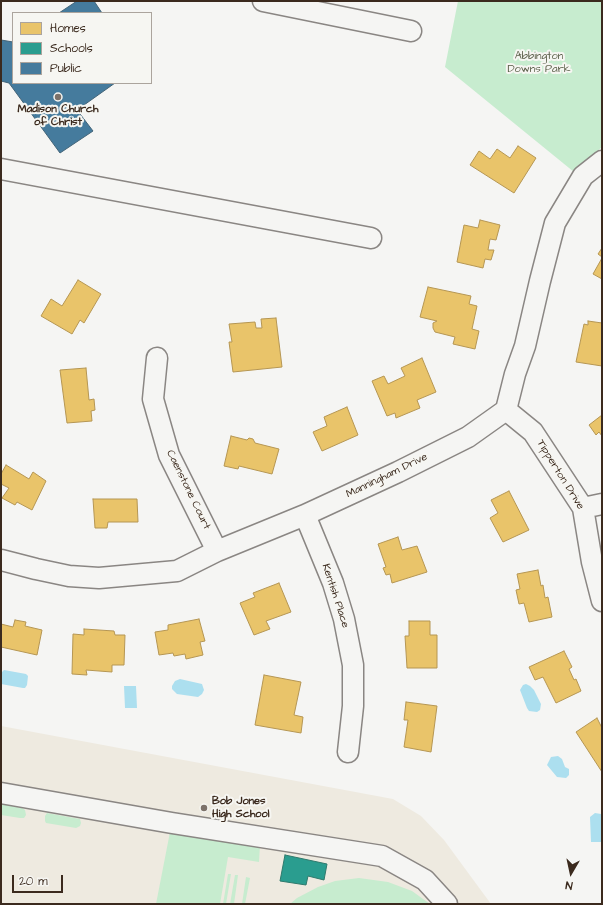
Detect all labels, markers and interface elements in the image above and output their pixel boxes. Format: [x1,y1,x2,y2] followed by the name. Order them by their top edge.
[12,12,152,84] legend
[50,20,86,37] text: Homes
[50,40,93,57] text: Schools
[507,50,571,76] park label: Abbington Downs Park
[50,60,82,77] text: Public
[53,92,63,102] marker: Madison Church of Christ
[18,103,98,129] place label: Madison Church of Christ
[533,438,587,512] street label: Tipperton Drive
[163,448,213,532] street label: Caenstone Court
[344,451,430,501] street label: Manningham Drive
[318,562,352,630] street label: Kentish Place
[212,795,269,821] place label: Bob Jones High School
[199,803,209,813] marker: Bob Jones High School
[551,853,591,893] north arrow
[14,867,65,893] scale bar
[19,873,48,890] text: 20 m
[564,877,574,893] text: N

